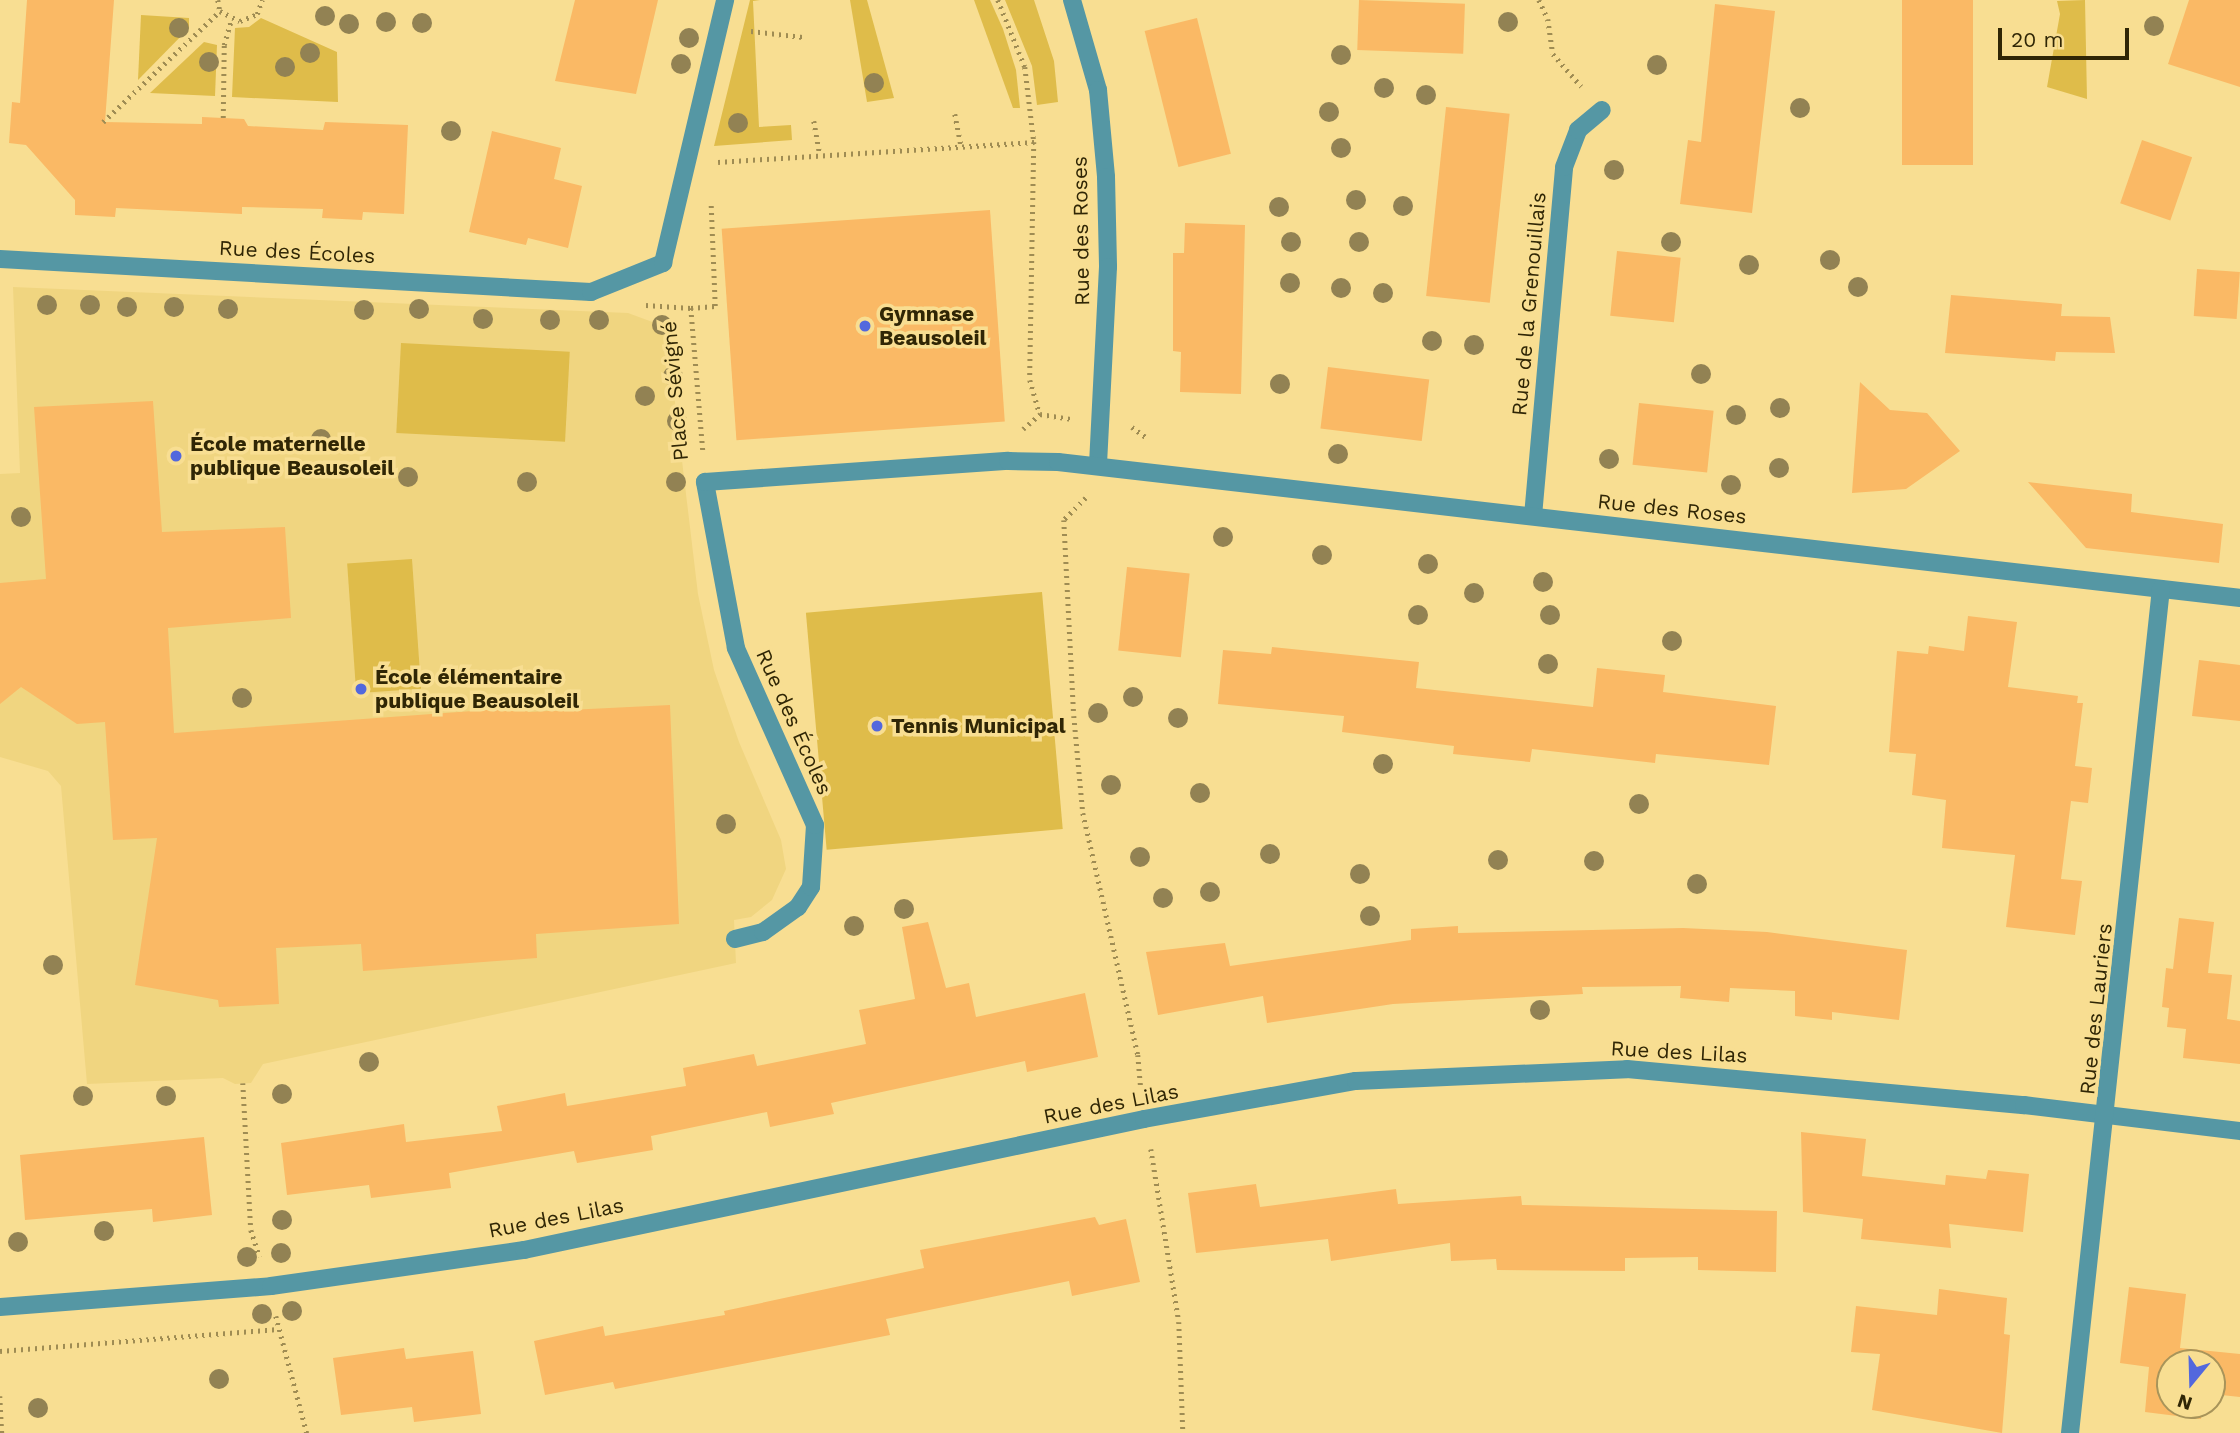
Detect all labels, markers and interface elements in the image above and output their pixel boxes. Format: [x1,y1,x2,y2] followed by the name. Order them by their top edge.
[2002,14,2133,58] scale bar
[2011,27,2063,52] text: 20 m
[1067,156,1095,306] street label: Rue des Roses
[1507,191,1551,417] street label: Rue de la Grenouillais
[218,235,376,269] street label: Rue des Écoles
[879,301,986,351] place label: Gymnase Beausoleil
[857,318,873,334] marker: Gymnase Beausoleil
[656,320,694,462] street label: Place Sévigné
[190,431,394,481] place label: École maternelle publique Beausoleil
[168,448,184,464] marker: École maternelle publique Beausoleil
[1596,489,1748,529] street label: Rue des Roses
[751,645,837,799] street label: Rue des Écoles
[375,664,579,714] place label: École élémentaire publique Beausoleil
[353,681,369,697] marker: École élémentaire publique Beausoleil
[891,713,1066,739] place label: Tennis Municipal
[869,718,885,734] marker: Tennis Municipal
[2074,922,2118,1096] street label: Rue des Lauriers
[1610,1036,1748,1068] street label: Rue des Lilas
[1041,1079,1181,1129] street label: Rue des Lilas
[486,1193,626,1243] street label: Rue des Lilas
[2156,1349,2226,1419] north arrow
[2174,1389,2195,1416] text: N

